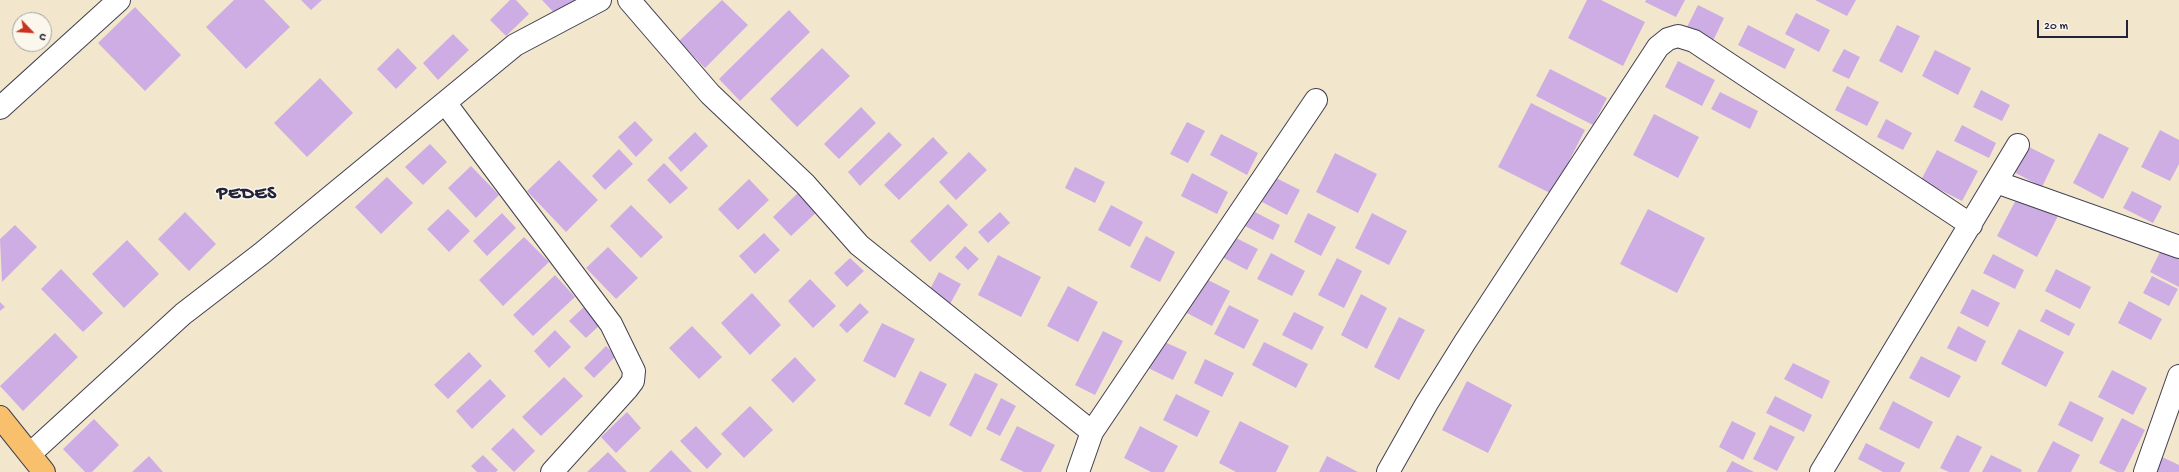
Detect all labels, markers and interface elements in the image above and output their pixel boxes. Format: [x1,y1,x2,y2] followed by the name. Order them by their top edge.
[12,12,52,52] north arrow
[2039,12,2130,38] scale bar
[2044,20,2068,34] text: 20 m
[35,31,49,42] text: U
[217,184,277,206] district label: PEDES

